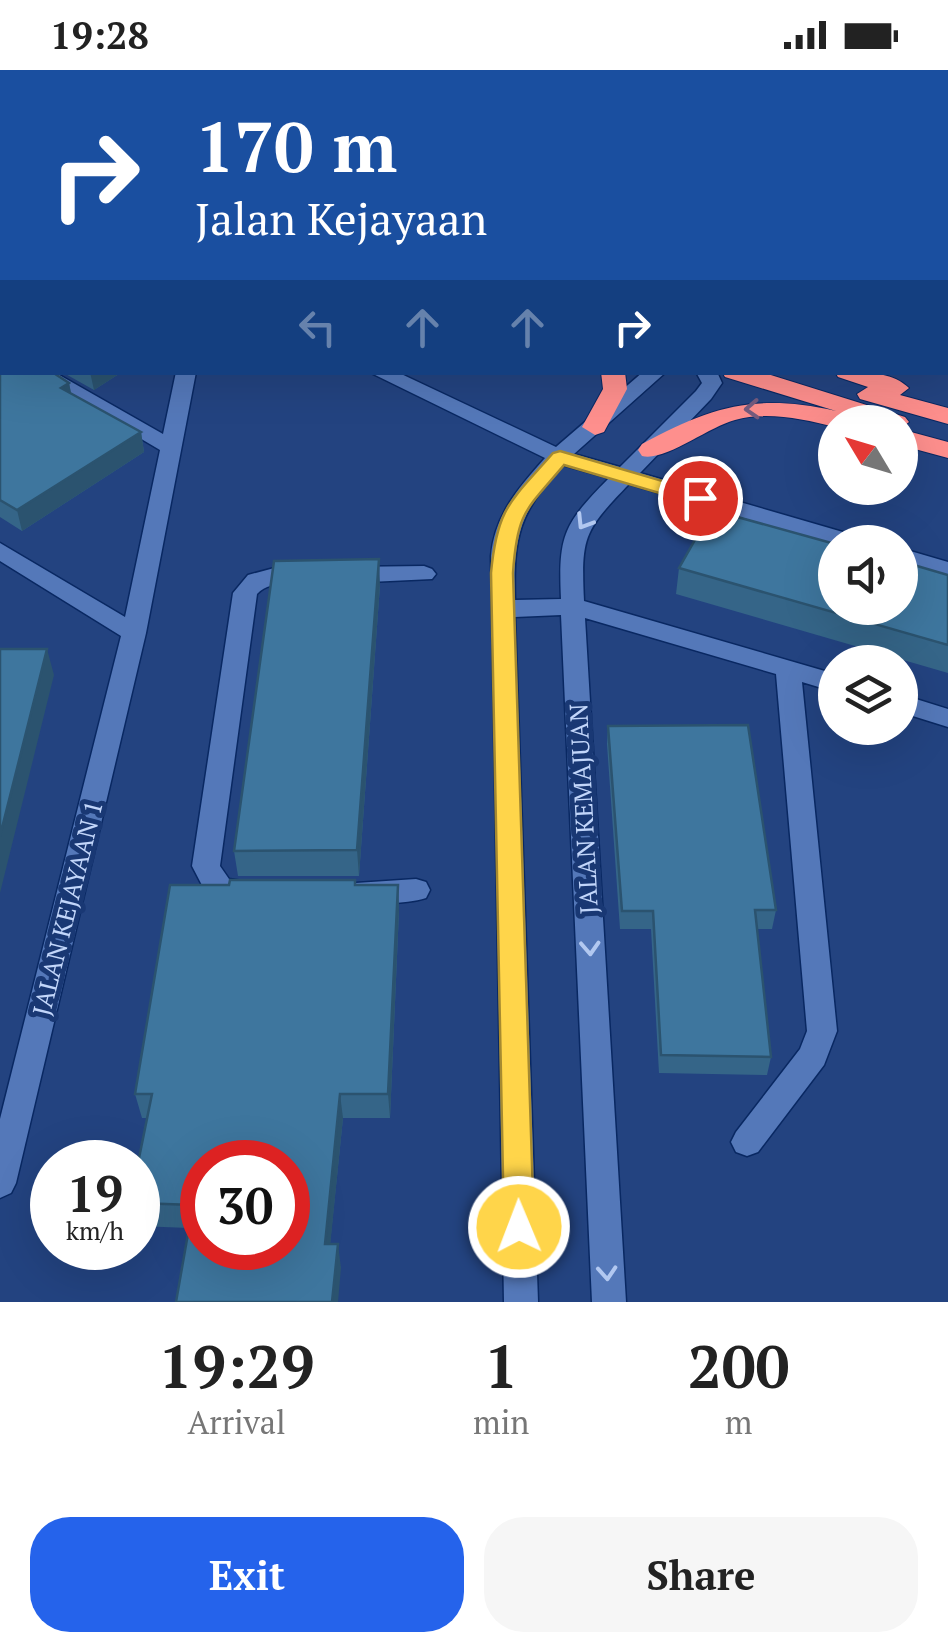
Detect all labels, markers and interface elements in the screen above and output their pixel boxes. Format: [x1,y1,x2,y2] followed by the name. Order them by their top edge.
[50,10,149,60] text: 19:28
[195,99,397,192] text: 170 m
[30,110,160,240] icon: right
[195,188,487,248] text: Jalan Kejayaan
[290,300,345,355] icon: left
[395,300,450,355] icon: ahead
[500,300,555,355] icon: ahead
[605,300,660,355] icon: right
[744,398,760,419] one-way arrow
[818,405,918,505] north arrow
[818,405,918,745] map controls
[658,456,743,541] pin
[673,471,728,526] icon: arrive
[577,512,596,530] one-way arrow
[818,525,918,625] button: sound
[818,645,918,745] button: layers
[561,703,605,915] street label: JALAN KEMAJUAN
[24,797,110,1019] street label: JALAN KEJAYAAN 1
[579,941,600,957] one-way arrow
[180,1140,310,1270] speed limit sign: 30
[67,1160,123,1226] text: 19
[467,1175,571,1279] position arrow
[66,1214,124,1247] text: km/h
[596,1265,617,1281] one-way arrow
[158,1326,315,1405] text: 19:29
[484,1326,518,1405] text: 1
[688,1326,790,1405] text: 200
[188,1401,286,1443] text: Arrival
[473,1401,529,1443] text: min
[725,1401,752,1443] text: m
[30,1517,464,1632] button: Exit
[484,1517,918,1632] button: Share

